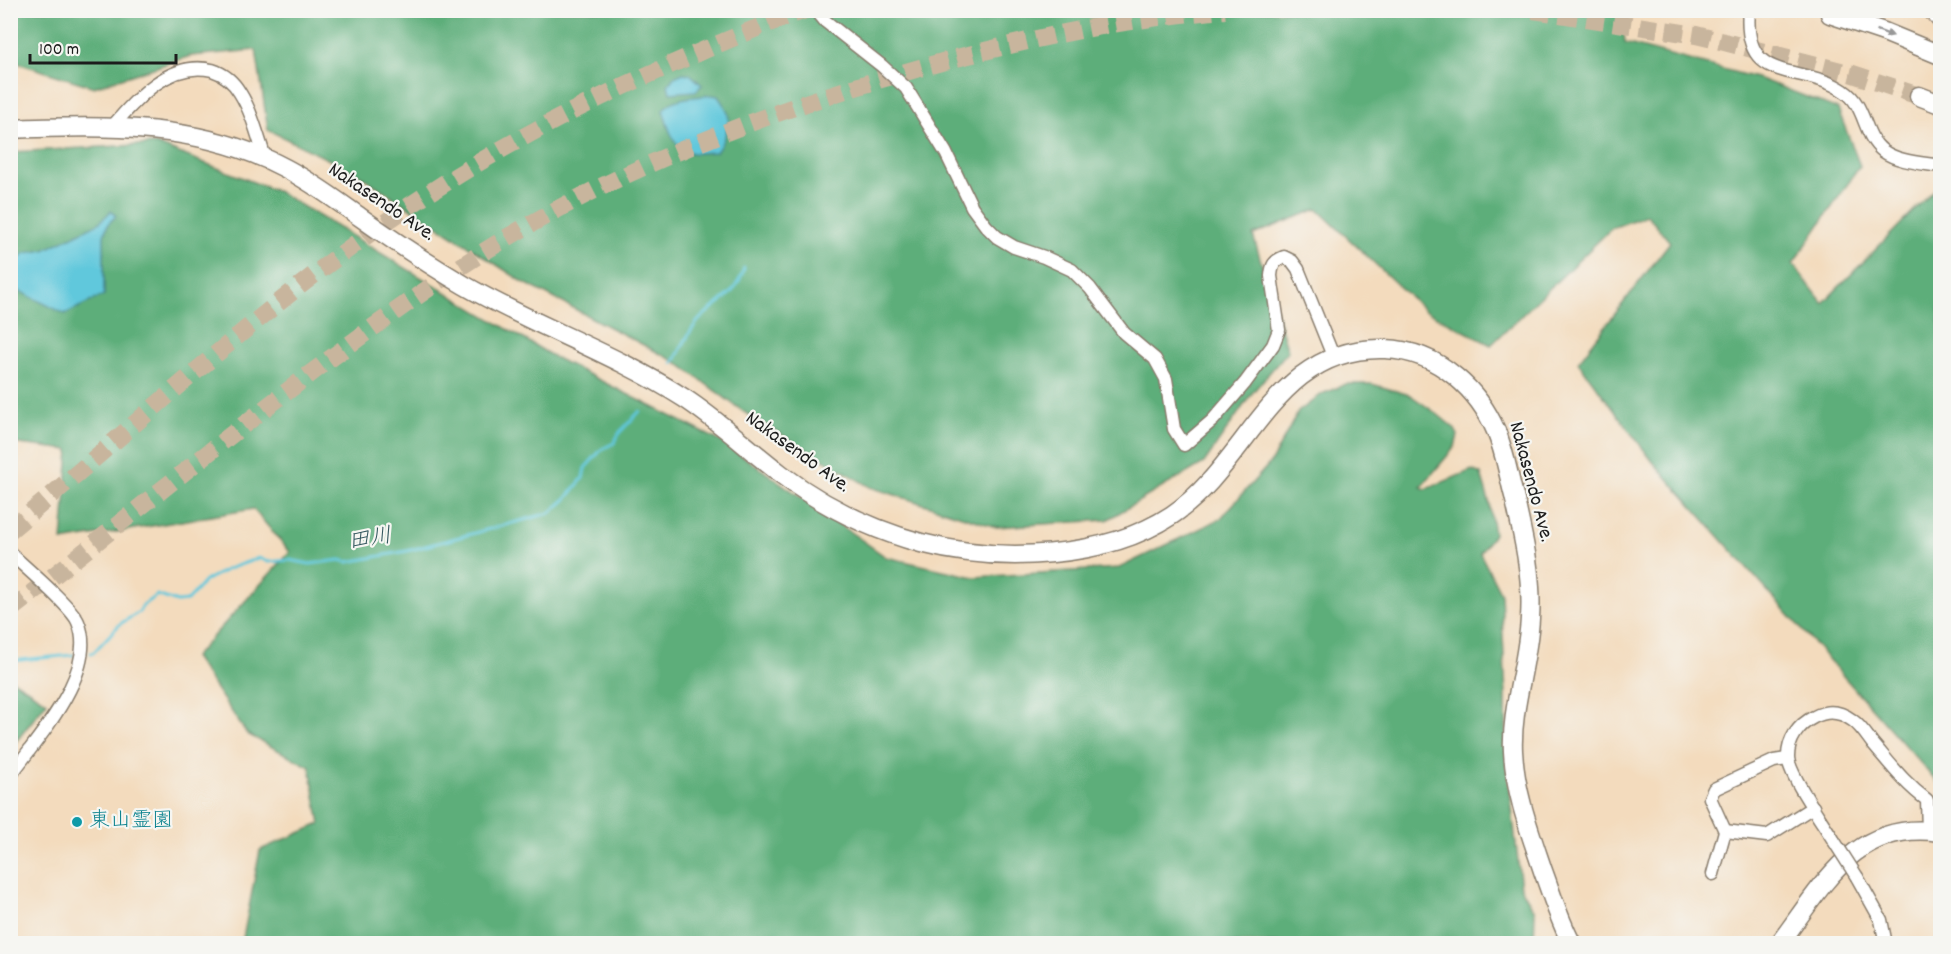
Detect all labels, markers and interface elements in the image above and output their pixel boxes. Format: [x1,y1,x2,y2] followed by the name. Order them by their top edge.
[30,27,176,65] scale bar
[1876,28,1894,38] one-way arrow
[39,38,79,63] text: 100 m
[321,156,441,250] street label: Nakasendo Ave.
[738,405,856,501] street label: Nakasendo Ave.
[1500,419,1560,545] street label: Nakasendo Ave.
[346,521,394,559] water label: 田川
[89,807,173,837] place label: 東山霊園
[70,815,84,829] marker: 東山霊園

